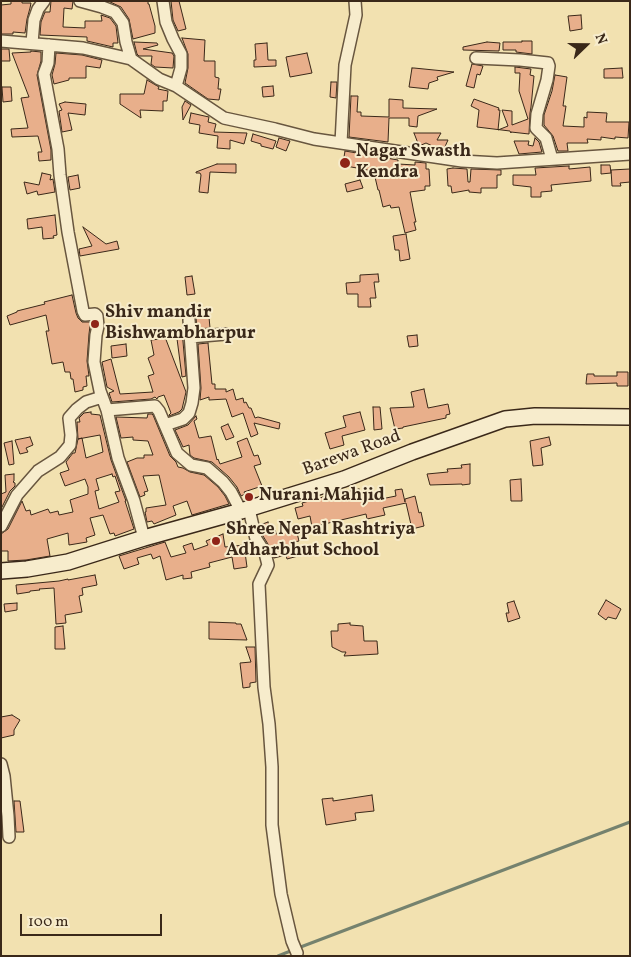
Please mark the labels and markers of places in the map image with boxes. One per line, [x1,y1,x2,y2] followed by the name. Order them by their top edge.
[356,142,471,184] place label: Nagar Swasth Kendra
[338,156,352,170] marker: Nagar Swasth Kendra
[105,303,256,346] place label: Shiv mandir Bishwambharpur
[89,318,101,330] marker: Shiv mandir Bishwambharpur
[259,486,385,508] place label: Nurani Mahjid
[243,491,255,503] marker: Nurani Mahjid
[226,520,415,562] place label: Shree Nepal Rashtriya Adharbhut School
[210,535,222,547] marker: Shree Nepal Rashtriya Adharbhut School

